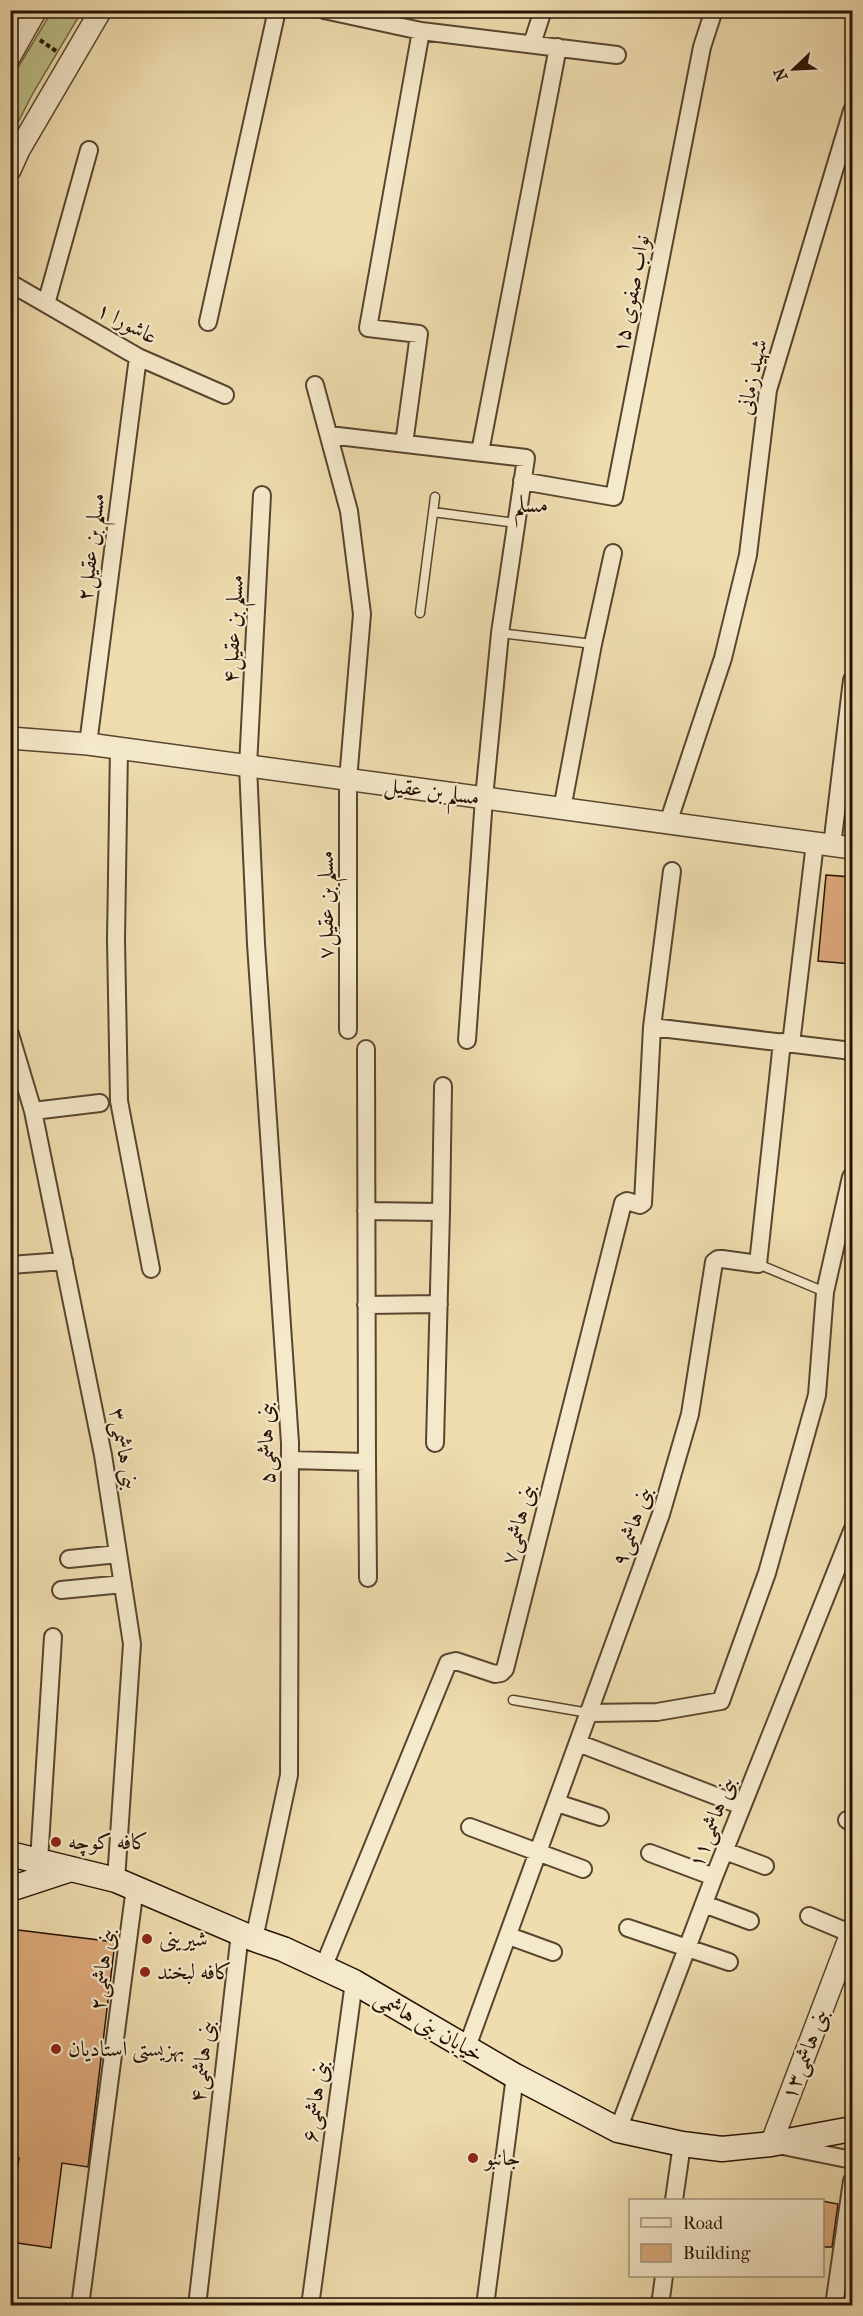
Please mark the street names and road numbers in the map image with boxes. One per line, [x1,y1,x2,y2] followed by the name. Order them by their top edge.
[607,233,655,355] street label: نواب صفوی ۱۵
[92,296,162,350] street label: عاشورا ۱
[731,337,774,417] street label: شهید زمانی
[71,491,119,604] street label: مسلم بن عقیل۲
[217,574,258,684] street label: مسلم بن عقیل۴
[381,771,481,819] street label: مسلم بن عقیل
[313,851,348,959] street label: مسلم بن عقیل۷
[252,1401,282,1485] street label: بنی هاشمی۵
[102,1406,144,1493] street label: بنی هاشمی۳
[495,1480,543,1568] street label: بنی هاشمی۷
[606,1482,660,1570] street label: بنی هاشمی۹
[683,1773,743,1872] street label: بنی هاشمی۱۱
[84,1926,122,2012] street label: ۲بنی هاشمی
[369,1984,488,2069] street label: خیابان بنی هاشمی
[776,2005,836,2104] street label: بنی هاشمی۱۳
[184,2018,222,2104] street label: ۴بنی هاشمی
[296,2058,336,2144] street label: ۶بنی هاشمی

